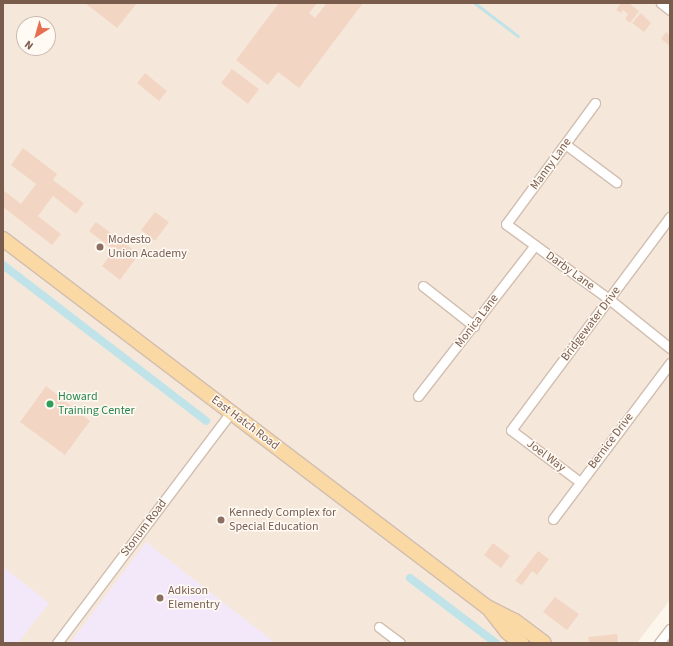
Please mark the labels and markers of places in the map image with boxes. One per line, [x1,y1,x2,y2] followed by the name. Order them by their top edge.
[108,233,187,261] place label: Modesto Union Academy
[95,242,105,252] marker: Modesto Union Academy
[58,390,135,418] place label: Howard Training Center
[45,399,55,409] marker: Howard Training Center
[229,506,336,534] place label: Kennedy Complex for Special Education
[216,515,226,525] marker: Kennedy Complex for Special Education
[168,584,220,612] place label: Adkison Elementry
[155,593,165,603] marker: Adkison Elementry

